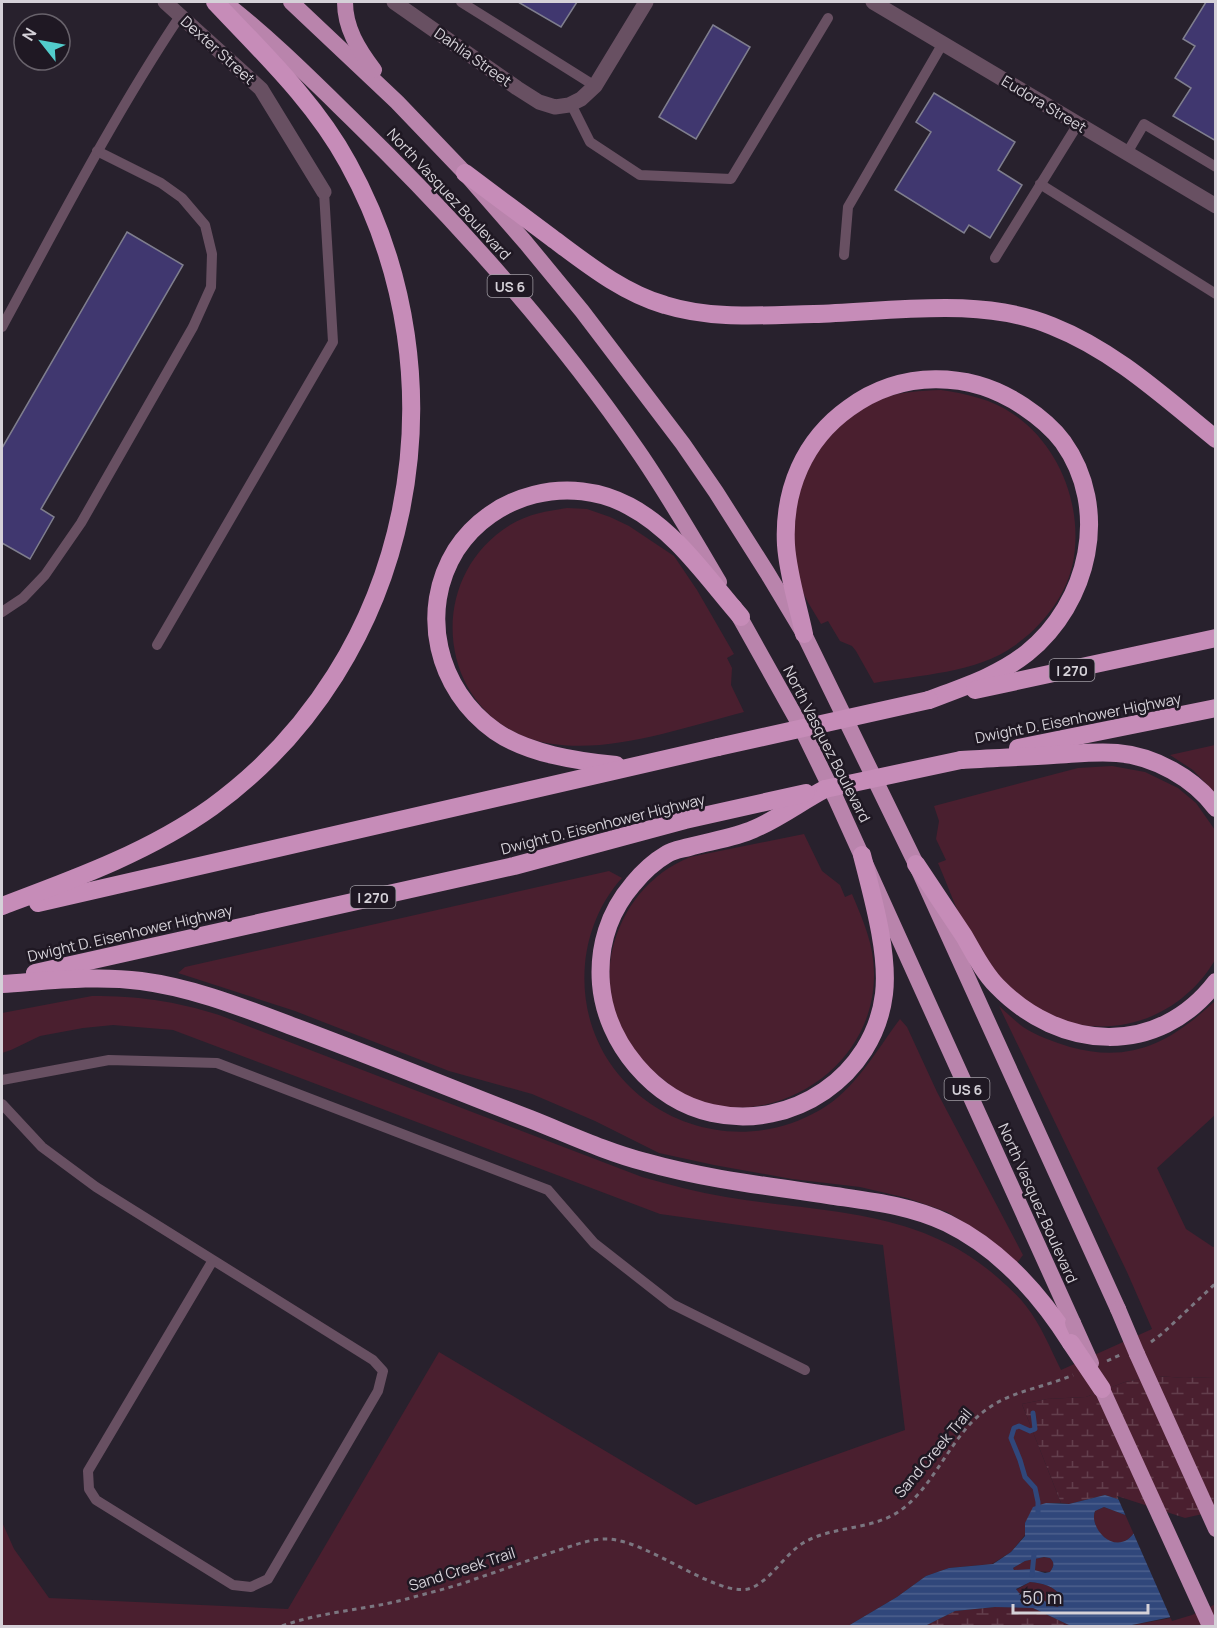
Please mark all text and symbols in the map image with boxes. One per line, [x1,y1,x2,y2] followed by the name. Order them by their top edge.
[176,11,260,89] street label: Dexter Street
[12,12,72,72] north arrow
[430,23,516,91] street label: Dahlia Street
[17,24,42,45] text: N
[998,70,1090,138] street label: Eudora Street
[382,124,516,264] street label: North Vasquez Boulevard
[488,275,532,297] road number: US 6
[1050,659,1094,681] road number: I 270
[778,662,876,826] street label: North Vasquez Boulevard
[973,688,1183,748] street label: Dwight D. Eisenhower Highway
[499,788,707,860] street label: Dwight D. Eisenhower Highway
[350,886,395,908] road number: I 270
[25,899,235,967] street label: Dwight D. Eisenhower Highway
[944,1078,990,1100] road number: US 6
[993,1120,1083,1286] street label: North Vasquez Boulevard
[889,1404,977,1502] street label: Sand Creek Trail
[406,1542,518,1596] street label: Sand Creek Trail
[1013,1577,1148,1615] scale bar
[1022,1585,1062,1609] text: 50 m

